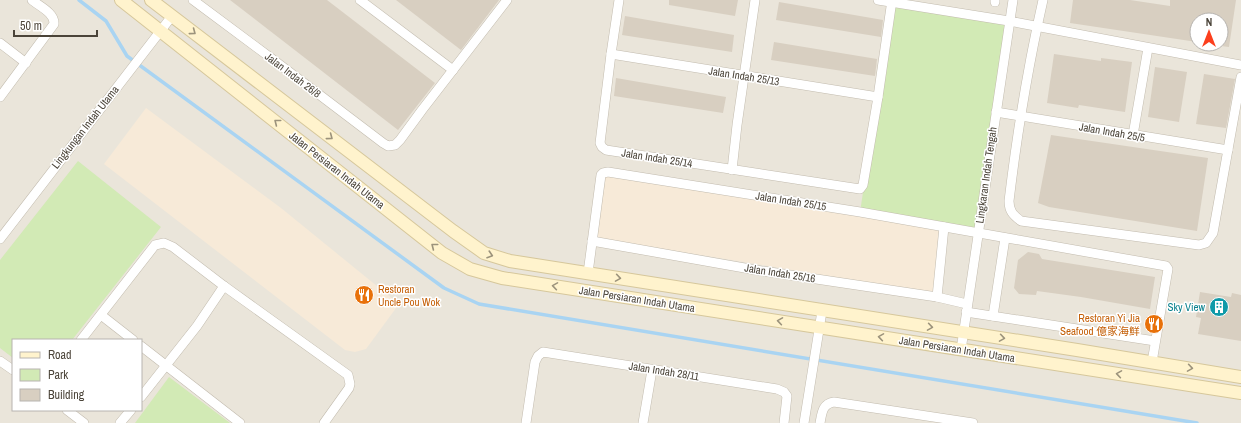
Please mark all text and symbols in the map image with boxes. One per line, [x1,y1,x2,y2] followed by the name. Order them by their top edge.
[14,12,97,38] scale bar
[1189,12,1229,52] north arrow
[1206,15,1212,29] text: N
[20,18,42,34] text: 50 m
[188,27,195,34] one-way arrow
[262,49,324,101] street label: Jalan Indah 26/8
[707,63,781,89] street label: Jalan Indah 25/13
[48,83,122,171] street label: Lingkungan Indah Utama
[1078,119,1146,145] street label: Jalan Indah 25/5
[274,120,281,127] one-way arrow
[972,126,1000,224] street label: Lingkaran Indah Tengah
[286,128,388,212] street label: Jalan Persiaran Indah Utama
[325,132,332,139] one-way arrow
[620,145,694,171] street label: Jalan Indah 25/14
[754,188,828,214] street label: Jalan Indah 25/15
[431,244,438,251] one-way arrow
[487,250,494,259] one-way arrow
[743,260,817,286] street label: Jalan Indah 25/16
[615,273,621,281] one-way arrow
[378,282,440,309] place label: Restoran Uncle Pou Wok
[552,282,558,291] one-way arrow
[578,283,696,315] street label: Jalan Persiaran Indah Utama
[353,284,375,306] restaurant icon: Restoran Uncle Pou Wok
[1208,296,1230,318] building icon: Sky View
[1168,300,1205,314] place label: Sky View
[1060,311,1140,338] place label: Restoran Yi Jia Seafood 億家海鲜
[1143,313,1165,335] restaurant icon: Restoran Yi Jia Seafood 億家海鲜
[777,318,784,326] one-way arrow
[926,322,933,331] one-way arrow
[878,333,884,342] one-way arrow
[898,333,1016,365] street label: Jalan Persiaran Indah Utama
[999,333,1005,342] one-way arrow
[12,339,142,411] legend
[48,347,72,363] text: Road
[628,359,700,383] street label: Jalan Indah 28/11
[1187,364,1193,372] one-way arrow
[48,367,68,383] text: Park
[1116,370,1122,379] one-way arrow
[48,387,85,403] text: Building

